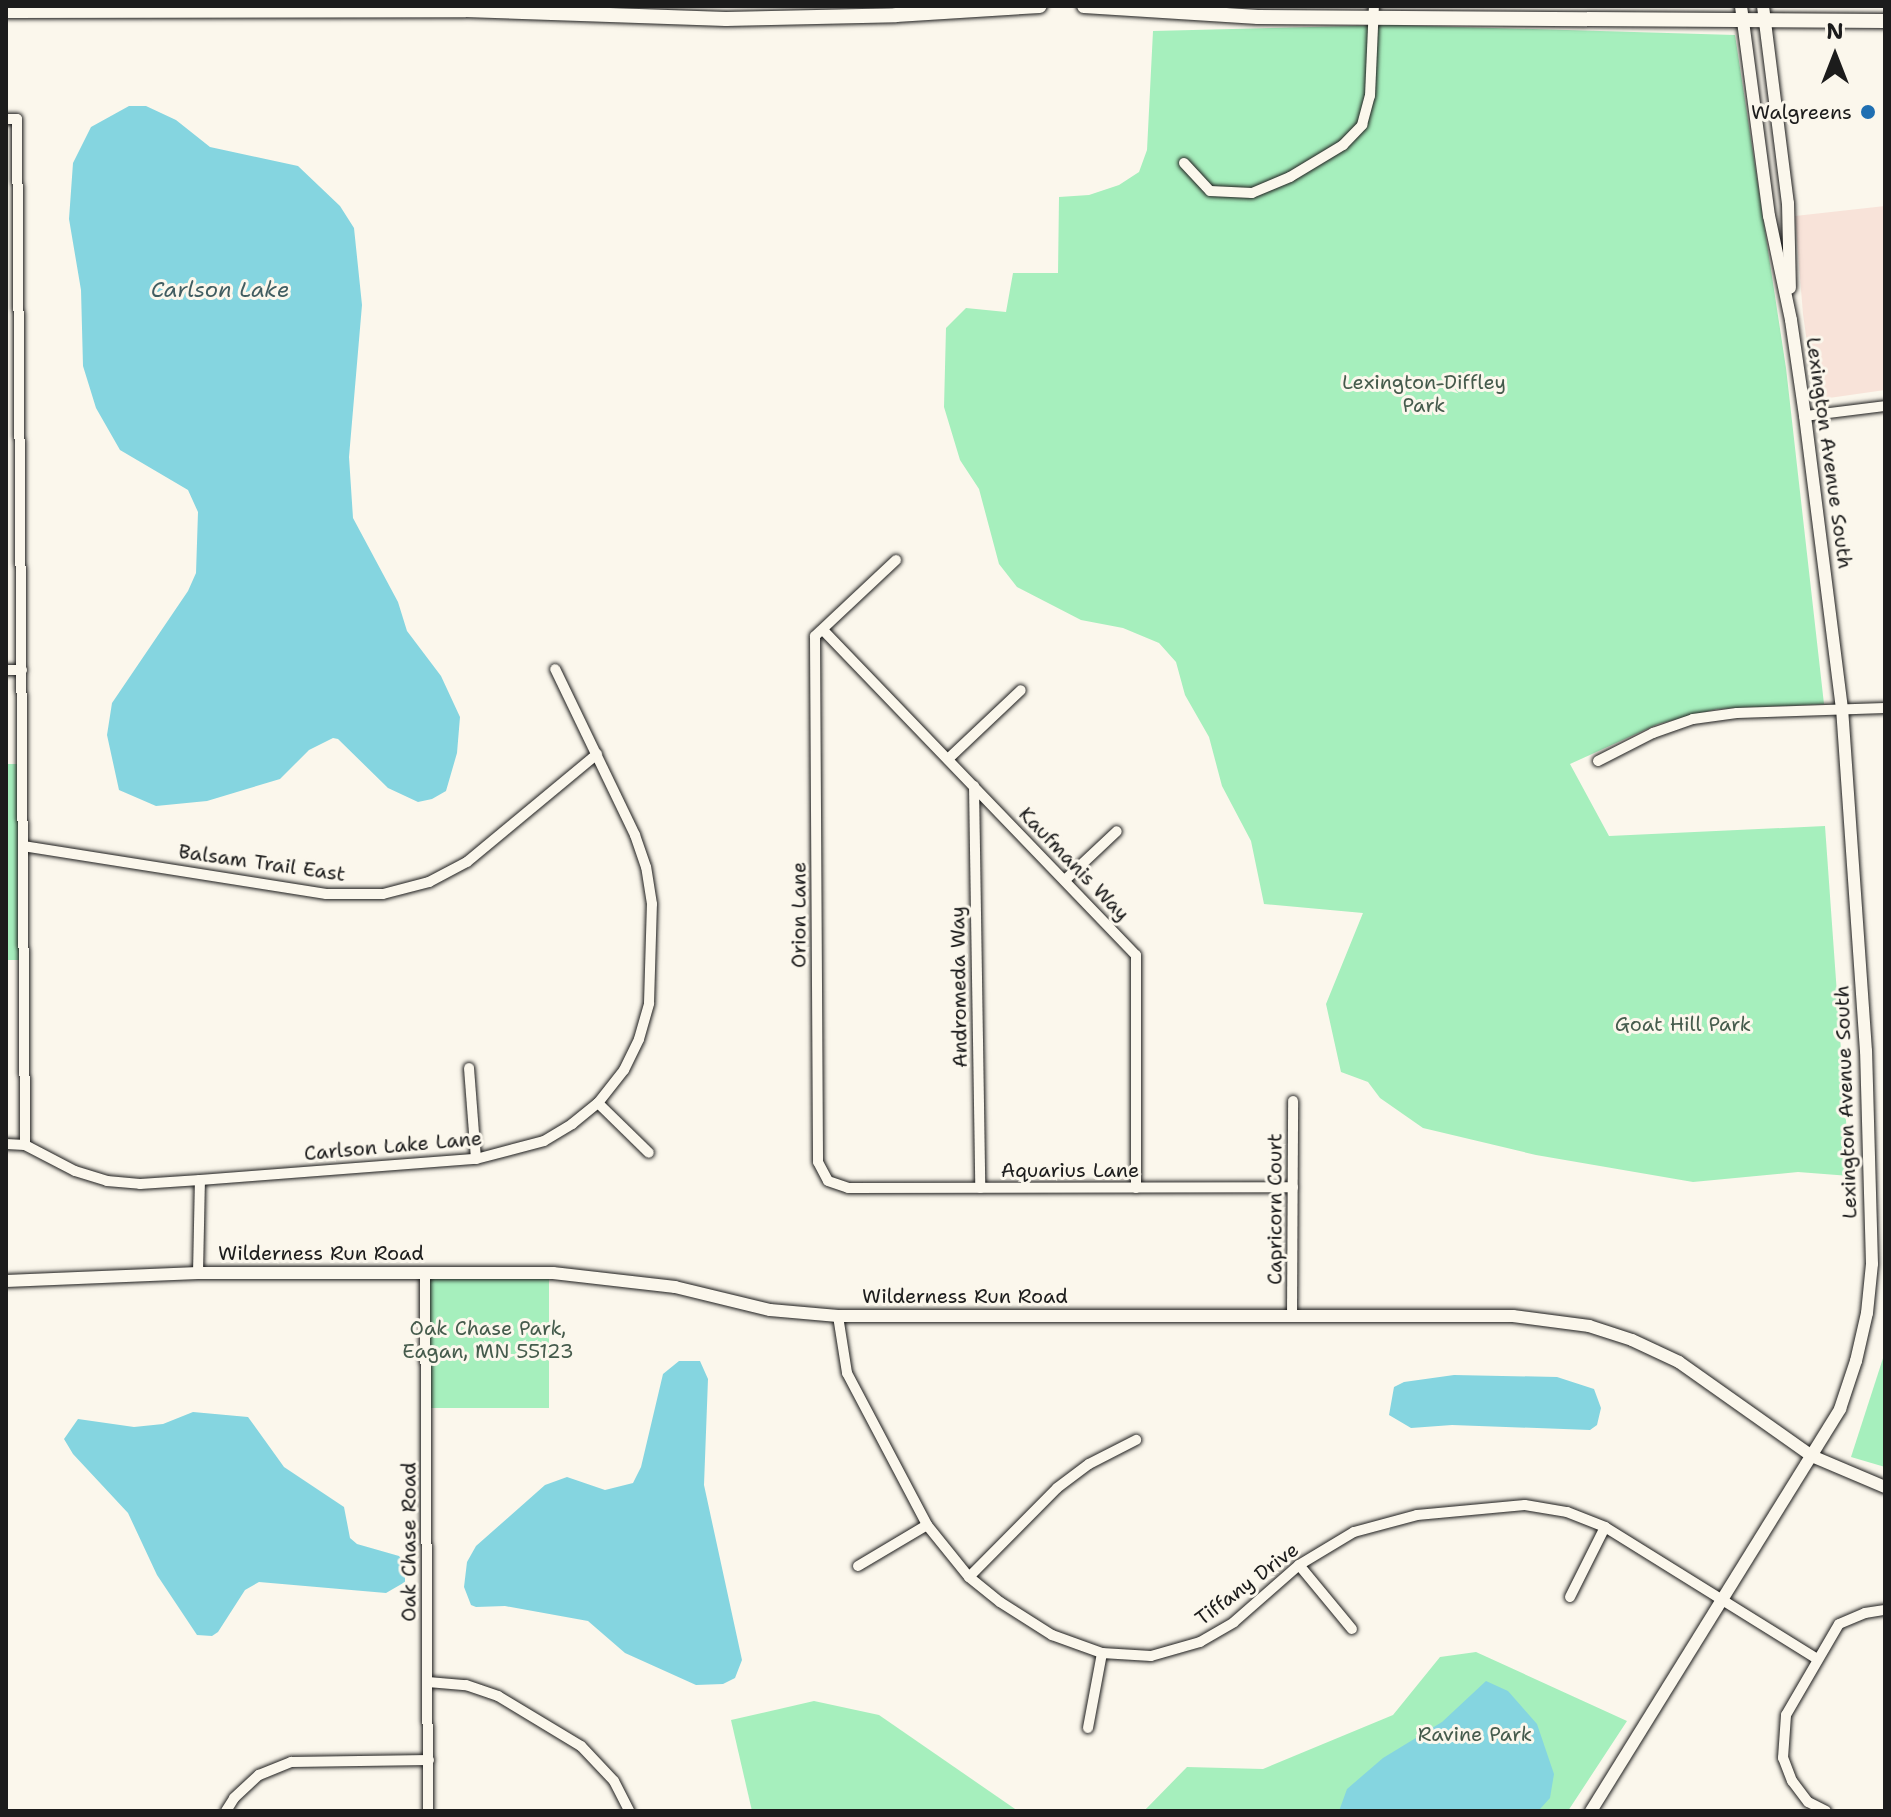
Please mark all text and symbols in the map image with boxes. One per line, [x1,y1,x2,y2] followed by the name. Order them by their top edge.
[1795,16,1875,96] north arrow
[1826,17,1844,46] text: N
[1751,100,1852,124] place label: Walgreens
[1859,103,1877,121] marker: Walgreens
[151,277,289,303] water label: Carlson Lake
[1801,336,1857,570] street label: Lexington Avenue South
[1342,371,1506,418] park label: Lexington-Diffley Park
[1014,802,1134,926] street label: Kaufmanis Way
[177,839,347,887] street label: Balsam Trail East
[787,862,811,968] street label: Orion Lane
[946,906,972,1068] street label: Andromeda Way
[1830,985,1862,1219] street label: Lexington Avenue South
[1615,1012,1751,1036] park label: Goat Hill Park
[303,1126,483,1166] street label: Carlson Lake Lane
[1263,1133,1287,1285] street label: Capricorn Court
[1001,1158,1139,1182] street label: Aquarius Lane
[218,1241,424,1265] street label: Wilderness Run Road
[862,1284,1068,1308] street label: Wilderness Run Road
[402,1317,574,1364] park label: Oak Chase Park, Eagan, MN 55123
[397,1462,421,1622] street label: Oak Chase Road
[1191,1537,1303,1631] street label: Tiffany Drive
[1418,1722,1532,1746] park label: Ravine Park

